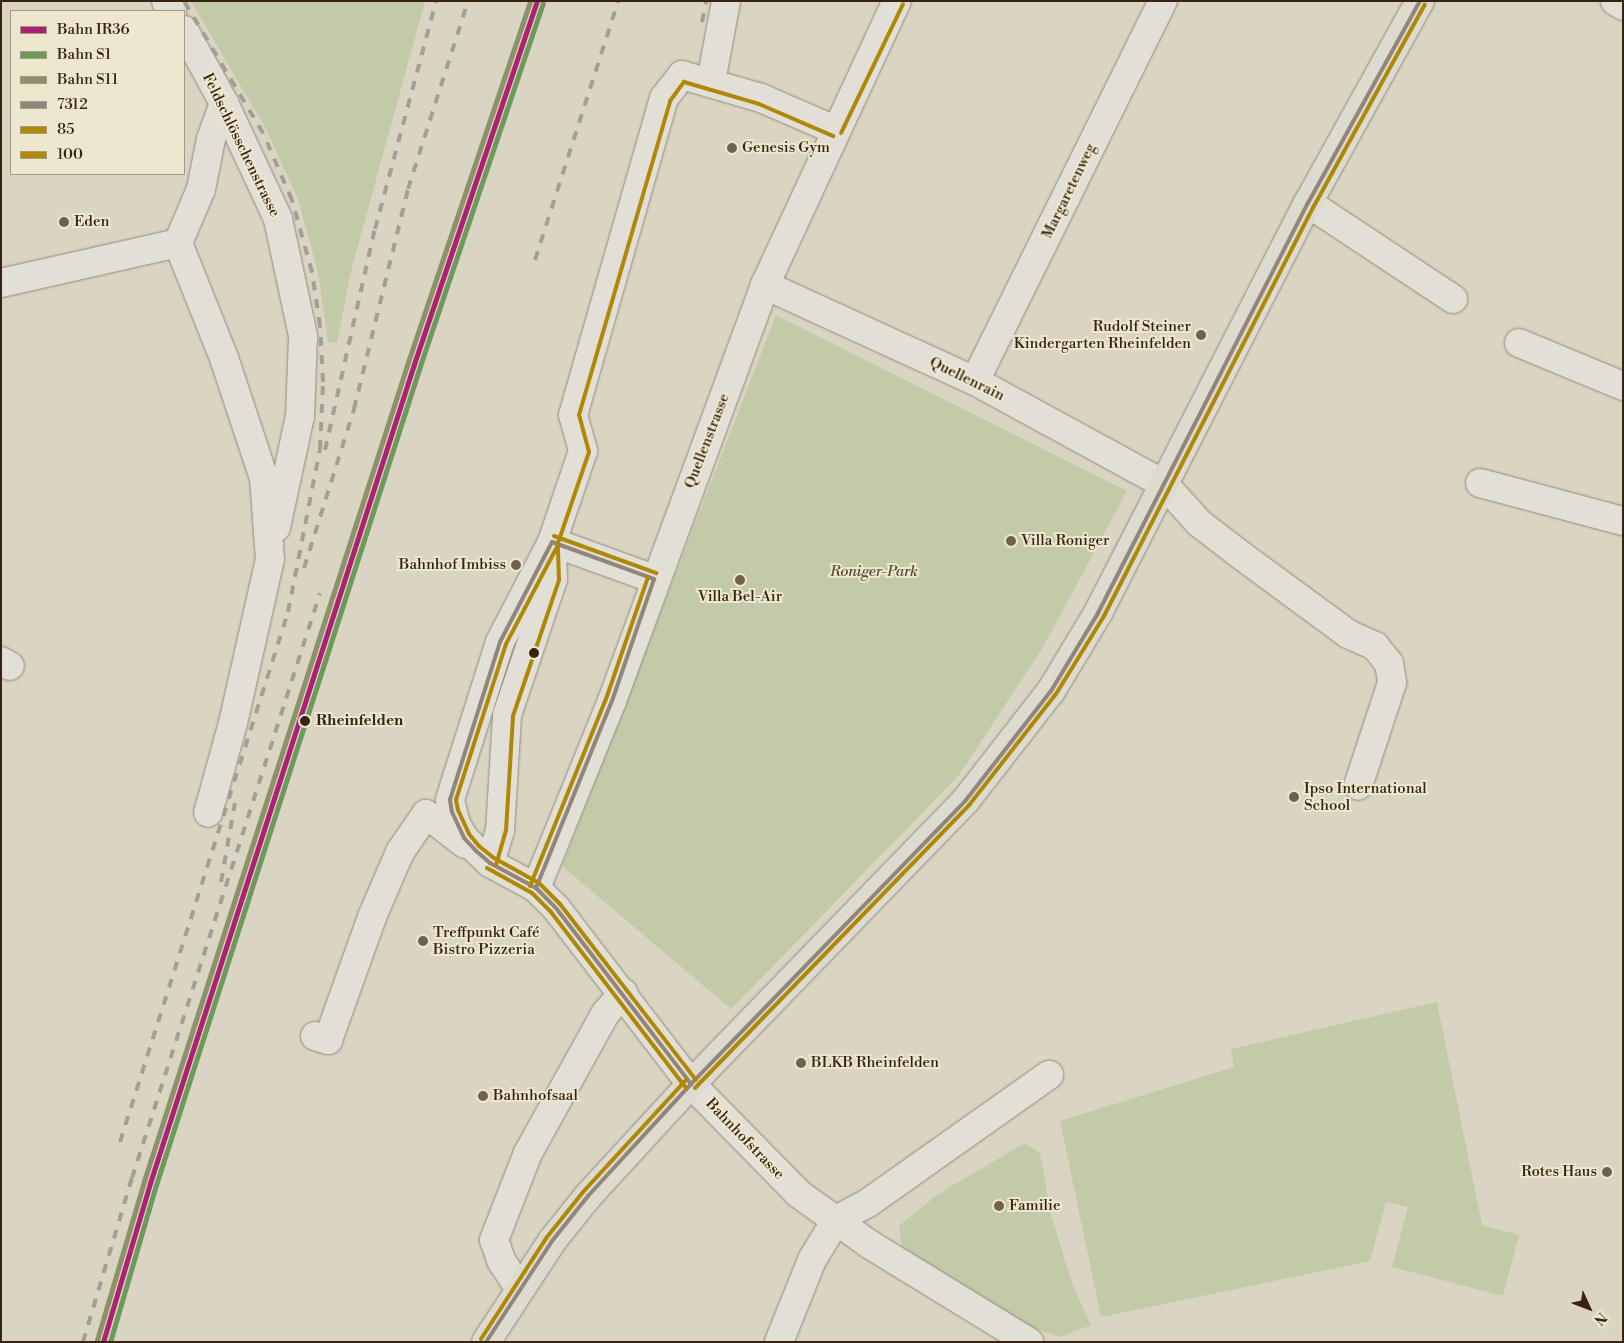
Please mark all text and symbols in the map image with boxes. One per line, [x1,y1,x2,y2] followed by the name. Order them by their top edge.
[10,10,185,175] legend
[57,20,130,39] text: Bahn IR36
[57,45,111,64] text: Bahn S1
[57,70,118,89] text: Bahn S11
[198,70,284,220] street label: Feldschlösschenstrasse
[57,95,88,114] text: 7312
[57,120,74,139] text: 85
[742,139,830,157] place label: Genesis Gym
[1038,140,1100,242] street label: Margaretenweg
[726,142,738,154] marker: Genesis Gym
[57,145,83,164] text: 100
[74,213,109,231] place label: Eden
[58,216,70,228] marker: Eden
[1014,317,1191,352] place label: Rudolf Steiner Kindergarten Rheinfelden
[1195,329,1207,341] marker: Rudolf Steiner Kindergarten Rheinfelden
[927,353,1007,405] street label: Quellenrain
[681,391,733,491] street label: Quellenstrasse
[1021,532,1110,550] place label: Villa Roniger
[1005,535,1017,547] marker: Villa Roniger
[399,556,506,574] place label: Bahnhof Imbiss
[510,559,522,571] marker: Bahnhof Imbiss
[830,563,918,581] park label: Roniger-Park
[734,574,746,586] marker: Villa Bel-Air
[698,588,782,606] place label: Villa Bel-Air
[529,648,539,658] unlabelled marker
[316,712,403,730] place label: Rheinfelden
[298,714,312,728] marker: Rheinfelden
[1304,779,1427,814] place label: Ipso International School
[1288,791,1300,803] marker: Ipso International School
[433,923,540,958] place label: Treffpunkt Café Bistro Pizzeria
[417,935,429,947] marker: Treffpunkt Café Bistro Pizzeria
[811,1054,939,1072] place label: BLKB Rheinfelden
[795,1057,807,1069] marker: BLKB Rheinfelden
[493,1087,578,1105] place label: Bahnhofsaal
[477,1090,489,1102] marker: Bahnhofsaal
[702,1095,788,1183] street label: Bahnhofstrasse
[1521,1163,1597,1181] place label: Rotes Haus
[1601,1166,1613,1178] marker: Rotes Haus
[1009,1197,1061,1215] place label: Familie
[993,1200,1005,1212] marker: Familie
[1564,1283,1614,1333] north arrow
[1590,1308,1610,1328] text: N

